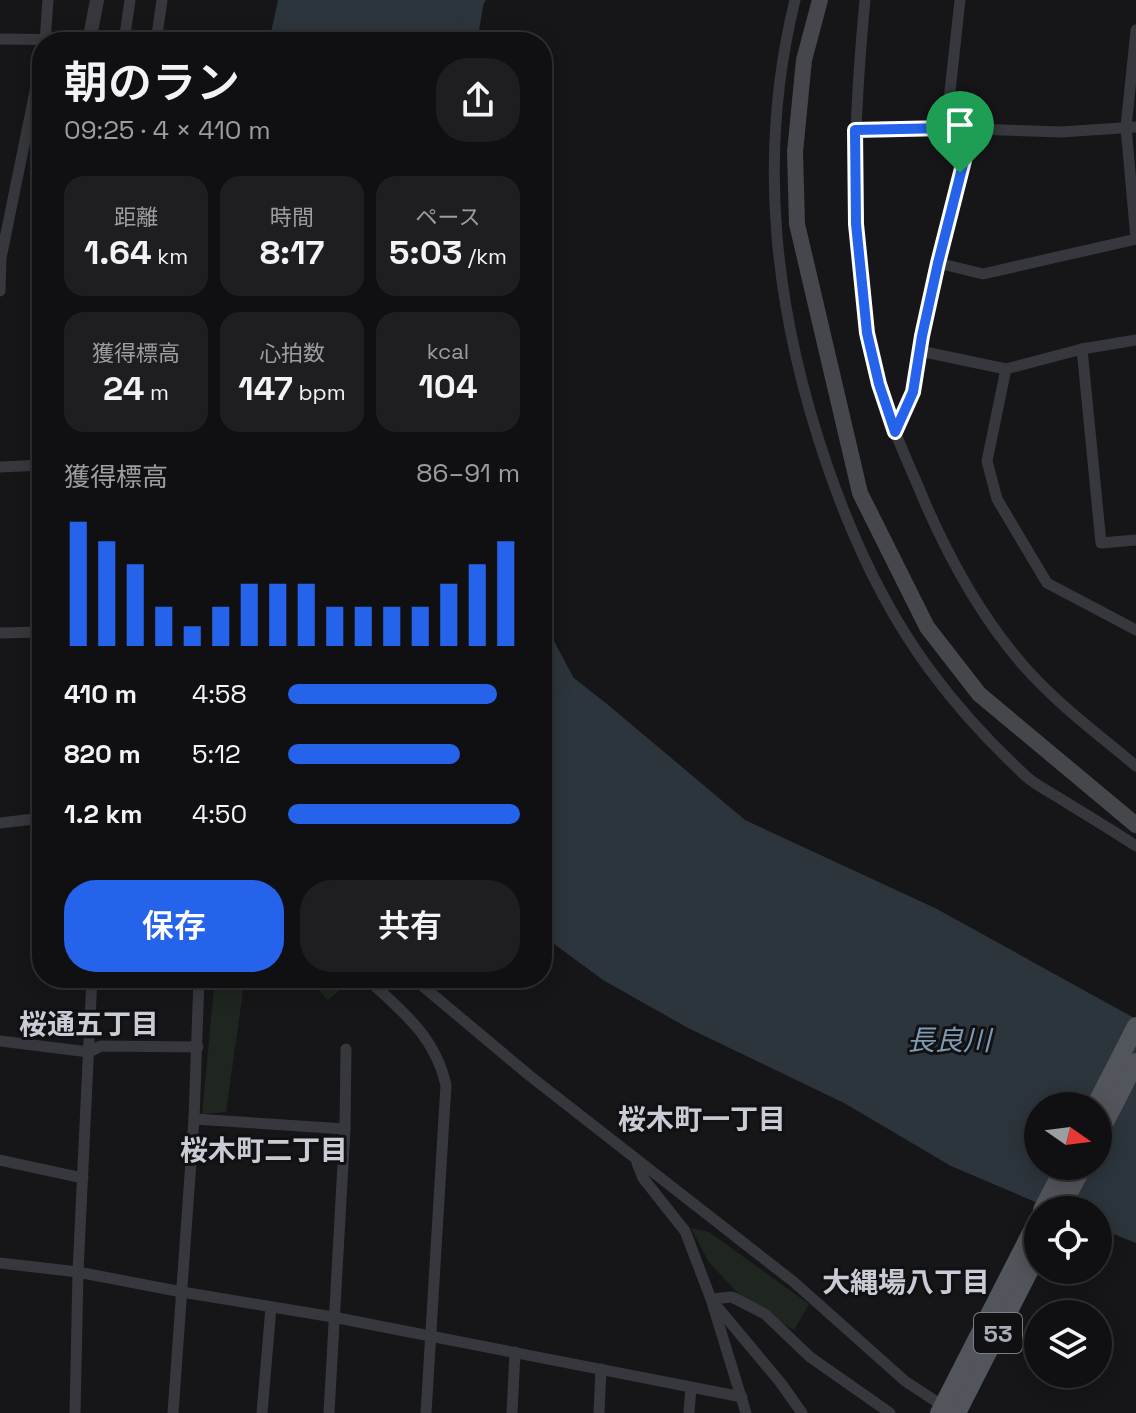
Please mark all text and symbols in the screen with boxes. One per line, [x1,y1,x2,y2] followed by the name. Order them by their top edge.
[64,55,240,111] text: 朝のラン
[436,58,520,142] button: share
[926,91,994,173] pin
[938,103,982,147] icon: arrive
[64,113,271,147] text: 09:25 · 4 × 410 m
[114,203,158,231] text: 距離
[270,203,314,231] text: 時間
[416,203,480,231] text: ペース
[84,231,152,274] text: 1.64
[260,231,324,274] text: 8:17
[389,231,462,274] text: 5:03
[152,242,188,270] text: km
[462,242,507,270] text: /km
[427,337,469,365] text: kcal
[92,339,180,367] text: 獲得標高
[259,339,325,367] text: 心拍数
[418,365,478,408] text: 104
[103,367,144,410] text: 24
[238,367,293,410] text: 147
[144,378,169,406] text: m
[293,378,346,406] text: bpm
[416,456,520,490] text: 86–91 m
[64,460,168,494] text: 獲得標高
[64,677,137,711] text: 410 m
[192,677,247,711] text: 4:58
[64,737,141,771] text: 820 m
[192,737,241,771] text: 5:12
[64,797,142,831] text: 1.2 km
[192,797,247,831] text: 4:50
[64,880,284,972] button: 保存
[300,880,520,972] button: 共有
[19,1006,159,1042] district label: 桜通五丁目
[907,1022,994,1058] water label: 長良川
[1024,1092,1112,1180] north arrow
[1024,1092,1112,1388] map controls
[618,1101,786,1137] district label: 桜木町一丁目
[180,1132,348,1168] district label: 桜木町二丁目
[1024,1196,1112,1284] button: locate
[822,1264,990,1300] district label: 大縄場八丁目
[1024,1300,1112,1388] button: layers
[974,1313,1022,1353] road number: 53

